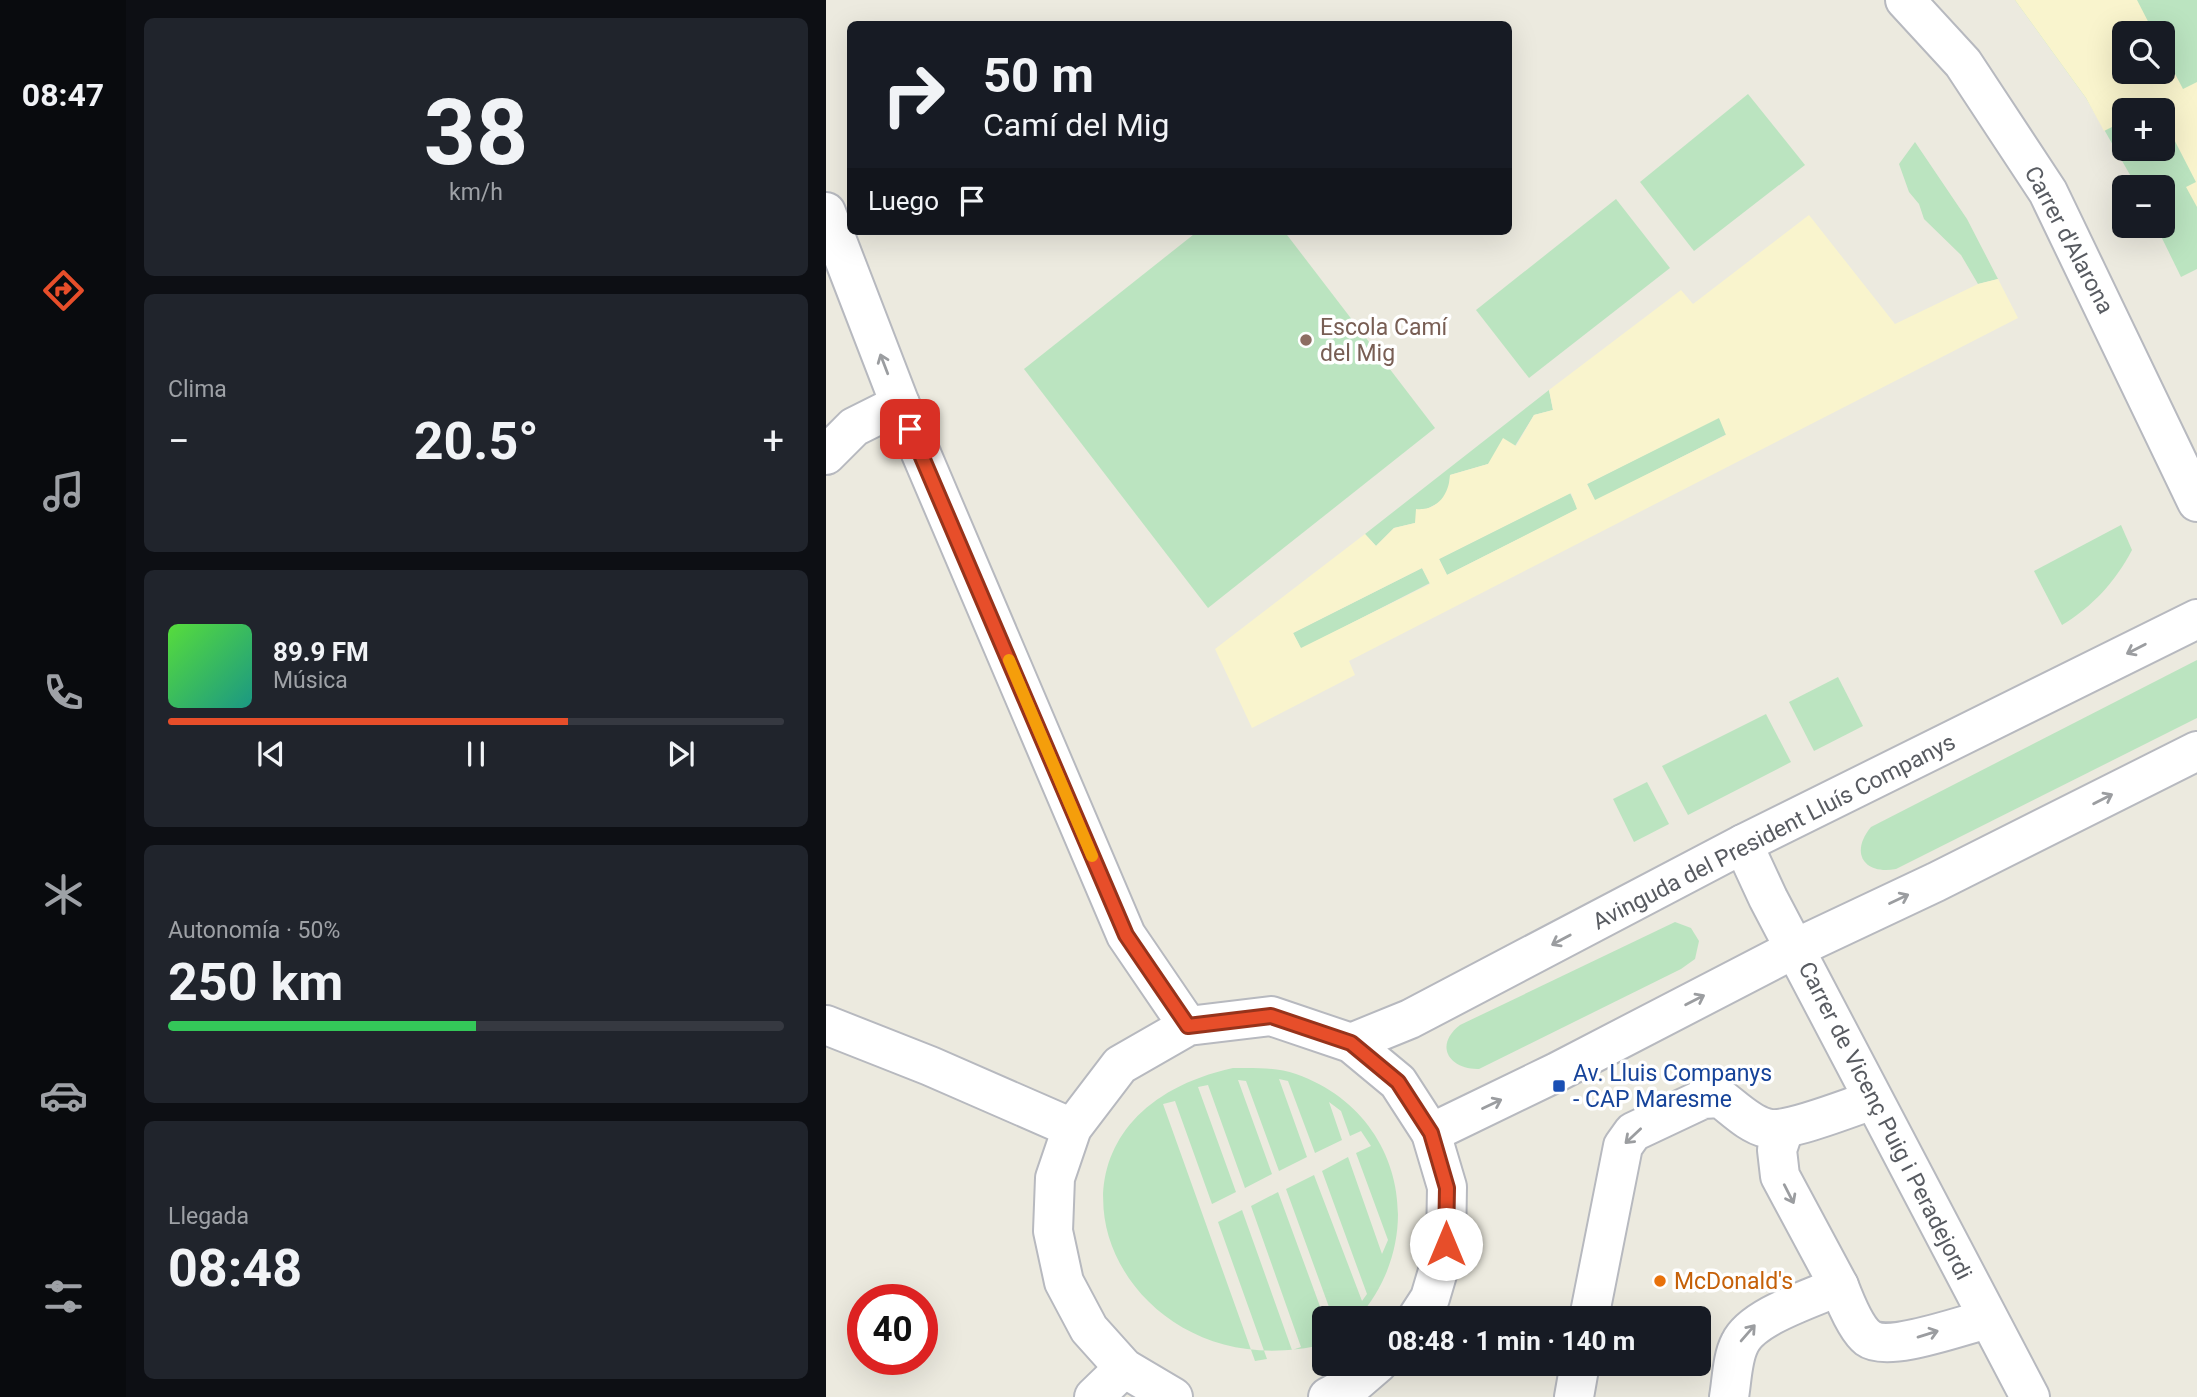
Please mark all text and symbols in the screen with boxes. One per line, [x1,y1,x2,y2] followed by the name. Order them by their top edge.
[2112,21,2175,238] map controls
[2112,21,2175,84] button: search
[983,47,1094,104] text: 50 m
[868,49,959,140] icon: right
[22,76,104,114] text: 08:47
[424,80,528,186] text: 38
[2112,98,2175,161] button: +
[983,106,1170,144] text: Camí del Mig
[2019,162,2119,318] street label: Carrer d'Alarona
[2112,175,2175,238] button: −
[449,179,503,206] text: km/h
[953,182,991,220] icon: arrive
[868,186,939,216] text: Luego
[39,266,88,315] icon: directions
[1320,314,1449,367] place label: Escola Camí del Mig
[1298,332,1314,348] marker: Escola Camí del Mig
[877,353,890,375] one-way arrow
[168,376,227,403] text: Clima
[880,399,940,459] pin
[891,410,929,448] icon: arrive
[414,411,539,472] text: 20.5°
[168,419,190,463] text: −
[762,419,784,463] text: +
[39,467,88,516] icon: music
[273,637,369,667] text: 89.9 FM
[2126,643,2147,657] one-way arrow
[273,667,348,694] text: Música
[39,668,88,717] icon: phone
[1588,728,1960,936] street label: Avinguda del President Lluís Companys
[252,735,290,773] icon: previous
[457,735,495,773] icon: pause
[662,735,700,773] icon: next
[2092,791,2113,805] one-way arrow
[39,870,88,919] icon: climate
[1888,892,1909,906] one-way arrow
[168,917,340,944] text: Autonomía · 50%
[1551,933,1572,947] one-way arrow
[168,952,343,1013] text: 250 km
[1793,957,1977,1285] street label: Carrer de Vicenç Puig i Peradejordi
[1684,993,1705,1006] one-way arrow
[1573,1060,1772,1113] place label: Av. Lluis Companys - CAP Maresme
[39,1071,88,1120] icon: car
[1551,1078,1567,1094] marker: Av. Lluis Companys - CAP Maresme
[1481,1096,1502,1110] one-way arrow
[1625,1127,1643,1144] one-way arrow
[1782,1183,1796,1203] one-way arrow
[168,1203,249,1230] text: Llegada
[1409,1207,1483,1281] position arrow
[168,1238,302,1299] text: 08:48
[1674,1268,1793,1295] place label: McDonald's
[39,1272,88,1321] icon: filters
[1652,1273,1668,1289] marker: McDonald's
[847,1284,938,1375] speed limit sign: 40
[1740,1324,1756,1342] one-way arrow
[1388,1326,1635,1356] text: 08:48 · 1 min · 140 m
[1917,1327,1939,1340] one-way arrow

